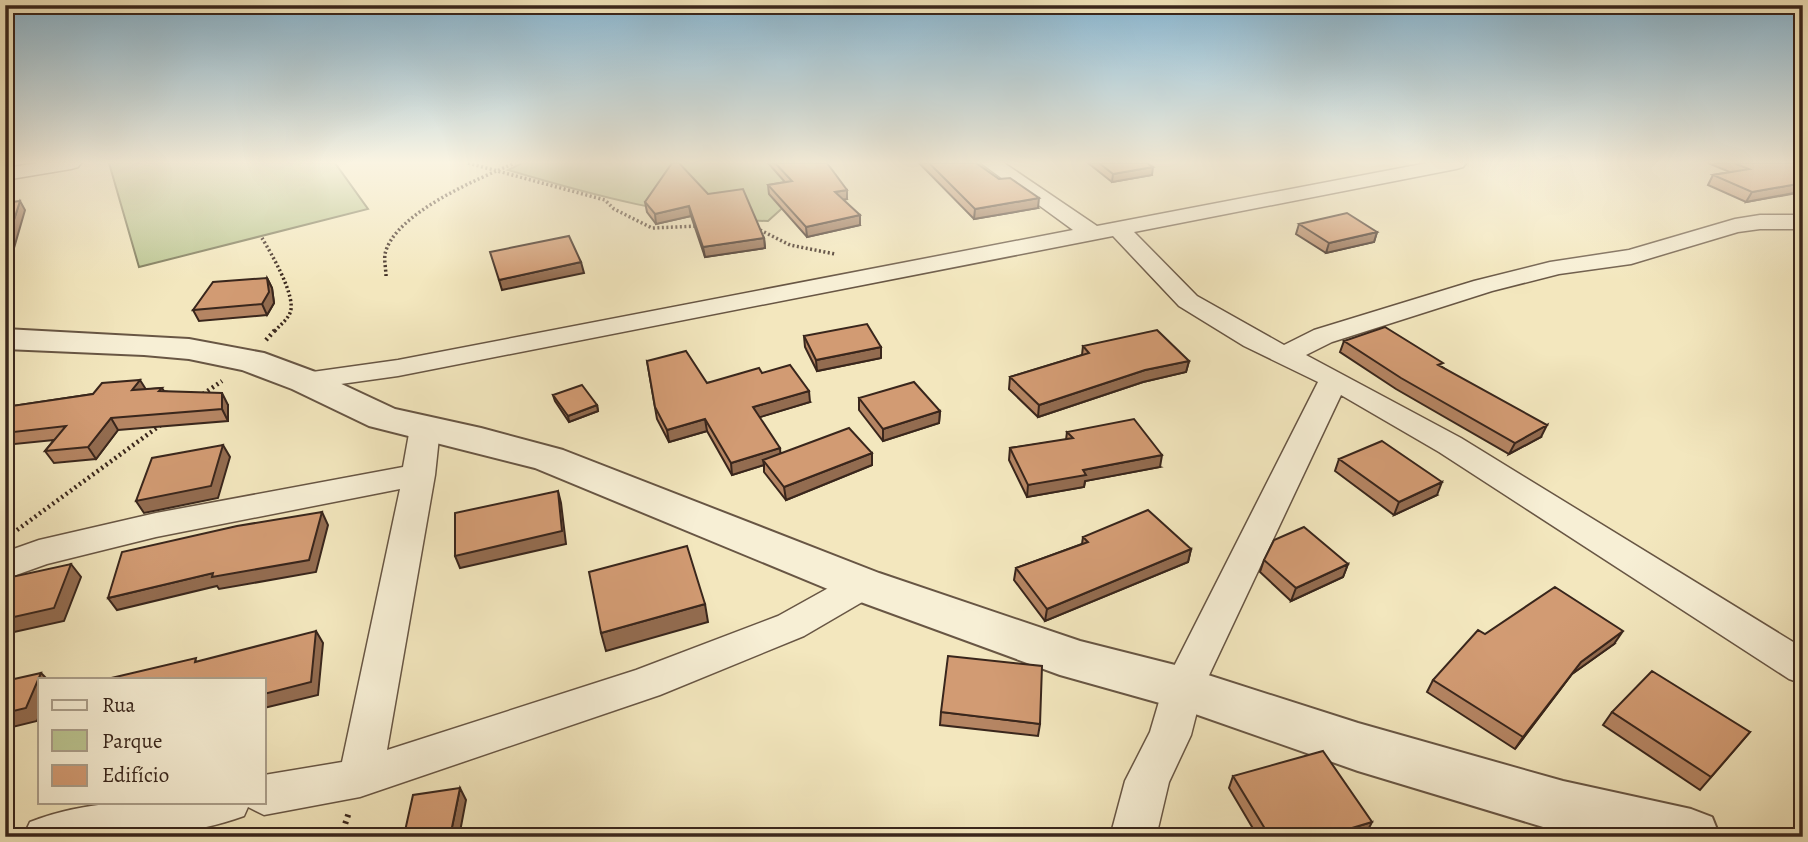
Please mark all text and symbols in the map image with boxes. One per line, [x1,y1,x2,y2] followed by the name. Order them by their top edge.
[38,678,266,804] legend
[102,691,136,719] text: Rua
[102,727,162,755] text: Parque
[102,761,169,789] text: Edifício

